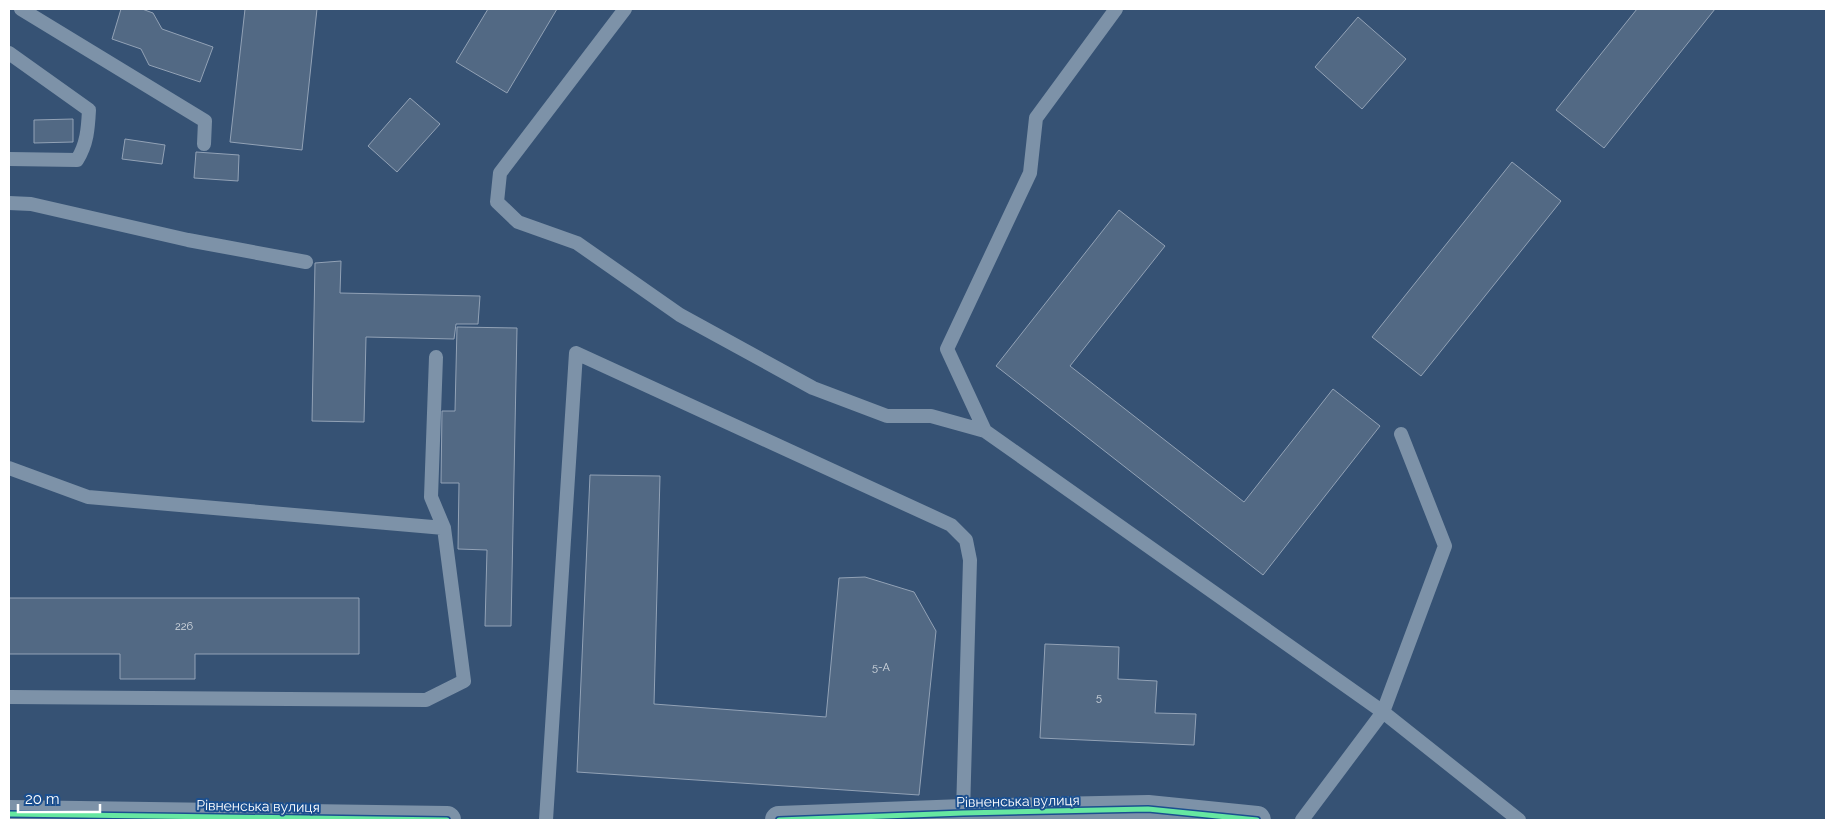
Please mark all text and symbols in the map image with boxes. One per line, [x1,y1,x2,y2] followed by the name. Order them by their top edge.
[175,620,193,633] house number: 226
[872,661,891,674] house number: 5-A
[1096,691,1102,704] house number: 5
[18,782,100,814] scale bar
[25,790,60,808] text: 20 m
[956,792,1080,810] street label: Рівненська вулиця
[196,797,320,815] street label: Рівненська вулиця

